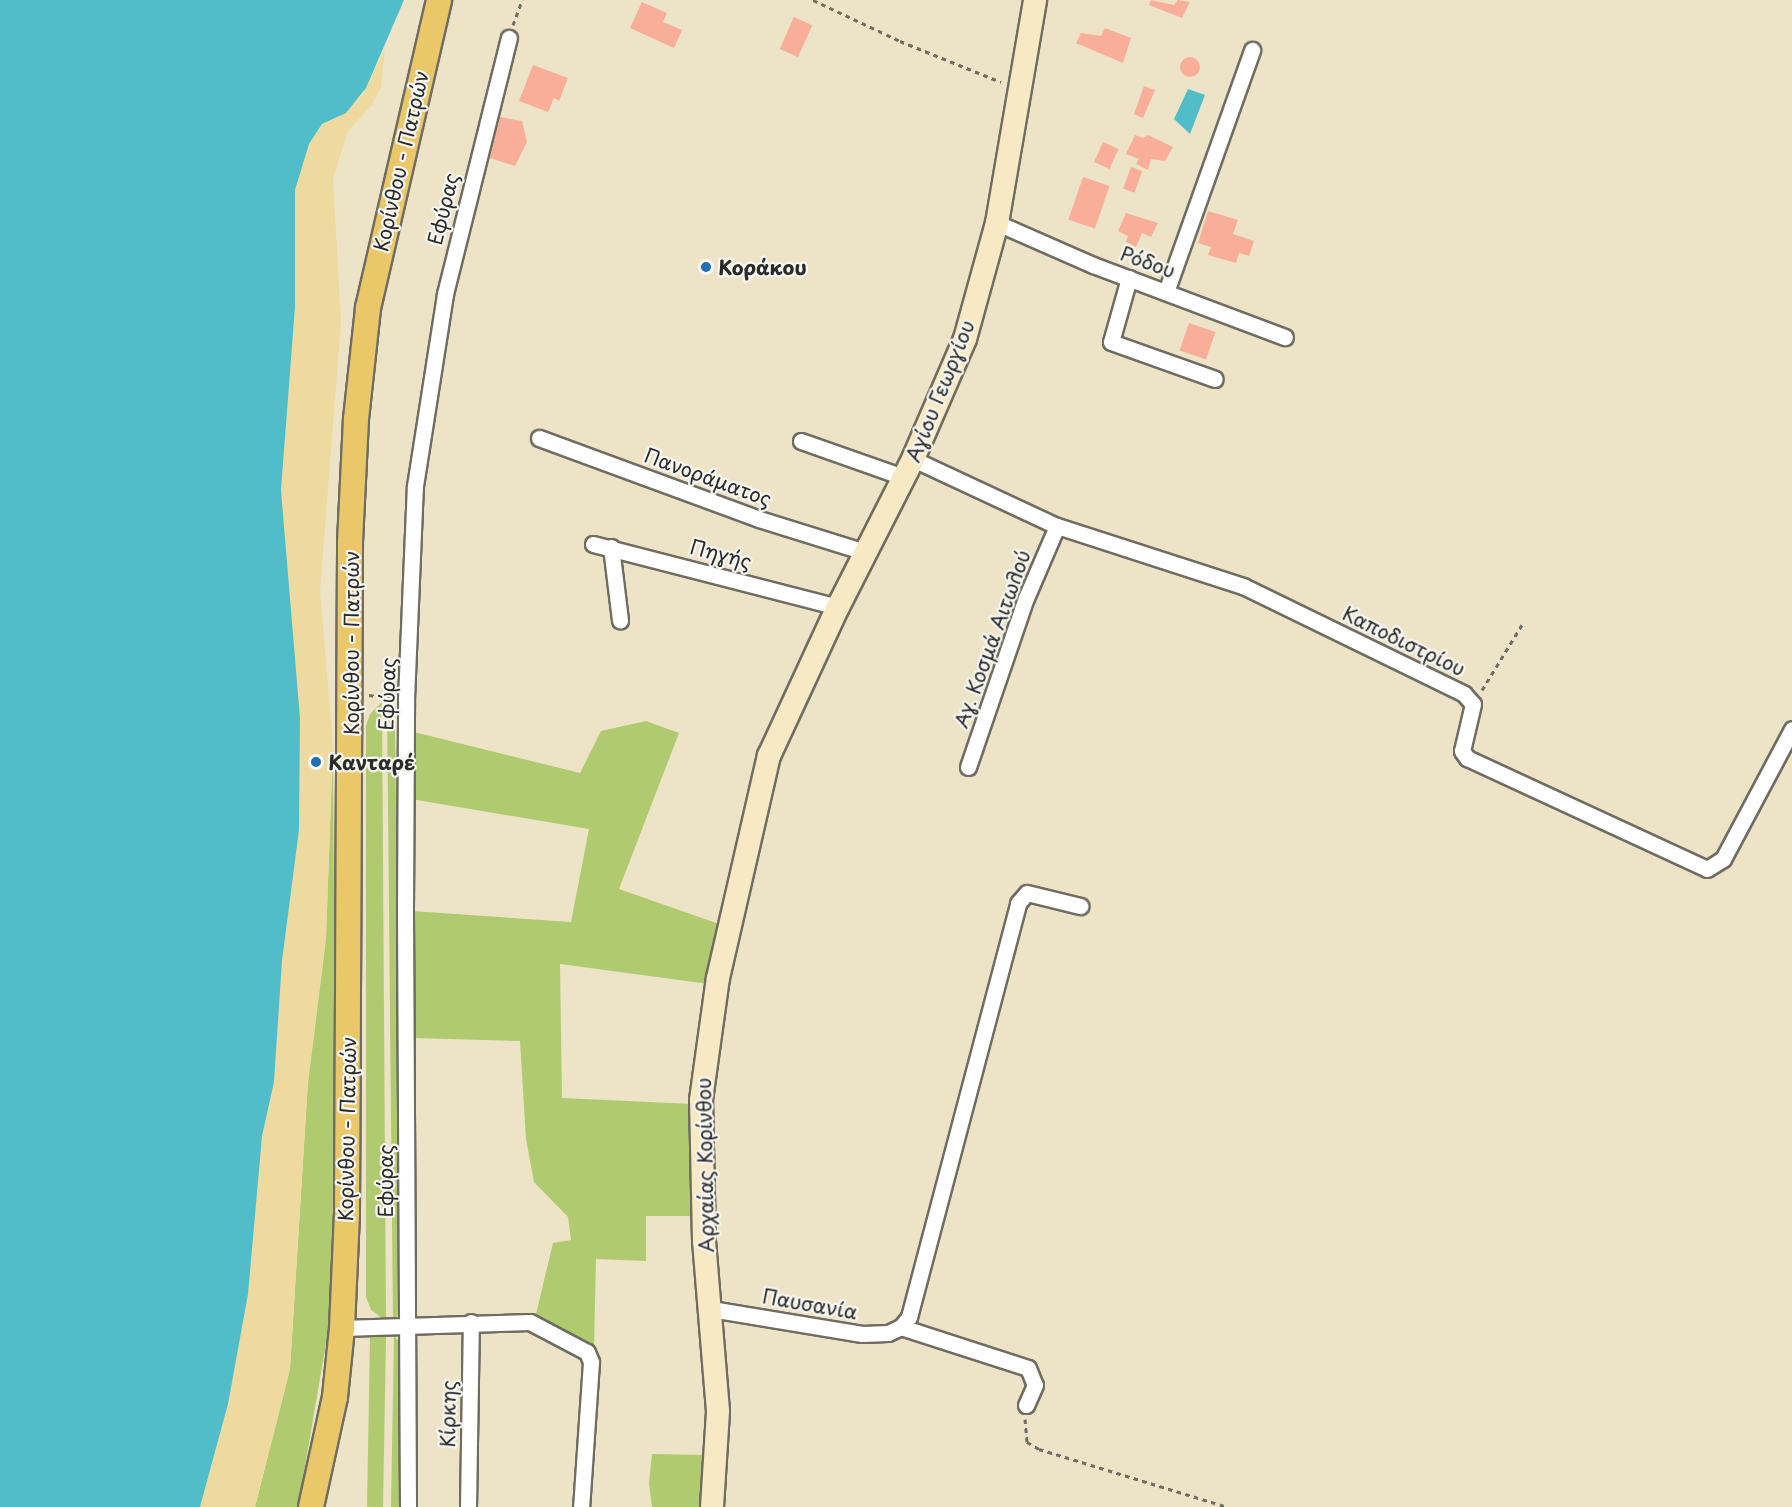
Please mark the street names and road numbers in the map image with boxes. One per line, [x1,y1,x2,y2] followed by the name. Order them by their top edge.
[368,68,434,254] street label: Κορίνθου - Πατρών
[423,171,463,247] street label: Εφύρας
[1117,241,1179,283] street label: Ρόδου
[901,316,979,466] street label: Αγίου Γεωργίου
[641,443,775,511] street label: Πανοράματος
[688,534,754,574] street label: Πηγής
[949,547,1035,731] street label: Αγ. Κοσμά Αιτωλού
[339,550,363,736] street label: Κορίνθου - Πατρών
[1339,601,1469,681] street label: Καποδιστρίου
[374,657,400,731] street label: Εφύρας
[333,1036,361,1222] street label: Κορίνθου - Πατρών
[691,1077,719,1253] street label: Αρχαίας Κορίνθου
[373,1144,397,1218] street label: Εφύρας
[761,1284,859,1324] street label: Παυσανία
[435,1380,461,1448] street label: Κίρκης

